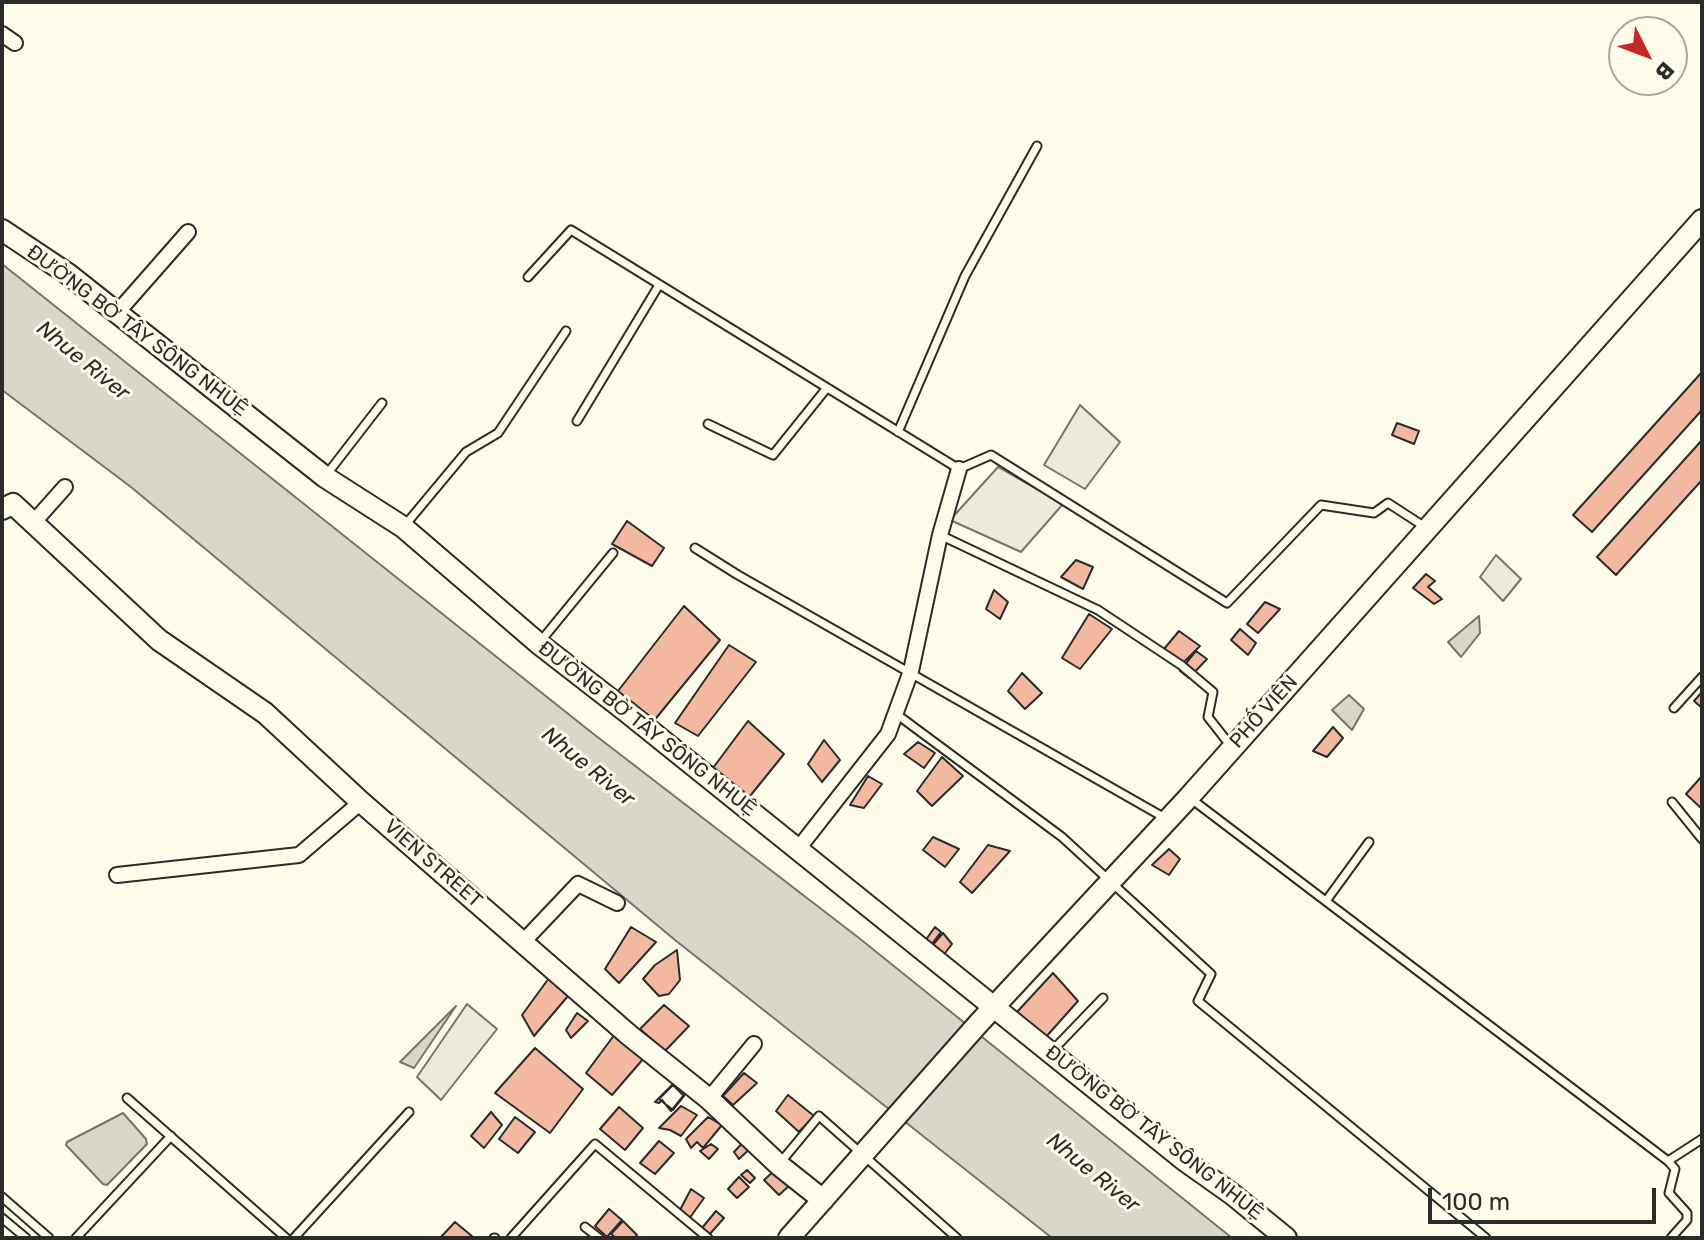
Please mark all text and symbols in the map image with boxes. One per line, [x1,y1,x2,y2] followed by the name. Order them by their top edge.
[1608,16,1688,96] north arrow
[1650,56,1680,86] text: B
[25,243,249,419] street label: ĐƯỜNG BỜ TÂY SÔNG NHUỆ
[31,316,135,406] water label: Nhue River
[537,639,757,819] street label: ĐƯỜNG BỜ TÂY SÔNG NHUỆ
[1225,670,1303,754] street label: PHỐ VIÊN
[536,722,640,812] water label: Nhue River
[379,815,487,913] street label: VIEN STREET
[1044,1043,1264,1223] street label: ĐƯỜNG BỜ TÂY SÔNG NHUỆ
[1041,1128,1145,1218] water label: Nhue River
[1432,1172,1660,1222] scale bar
[1442,1188,1510,1216] text: 100 m

